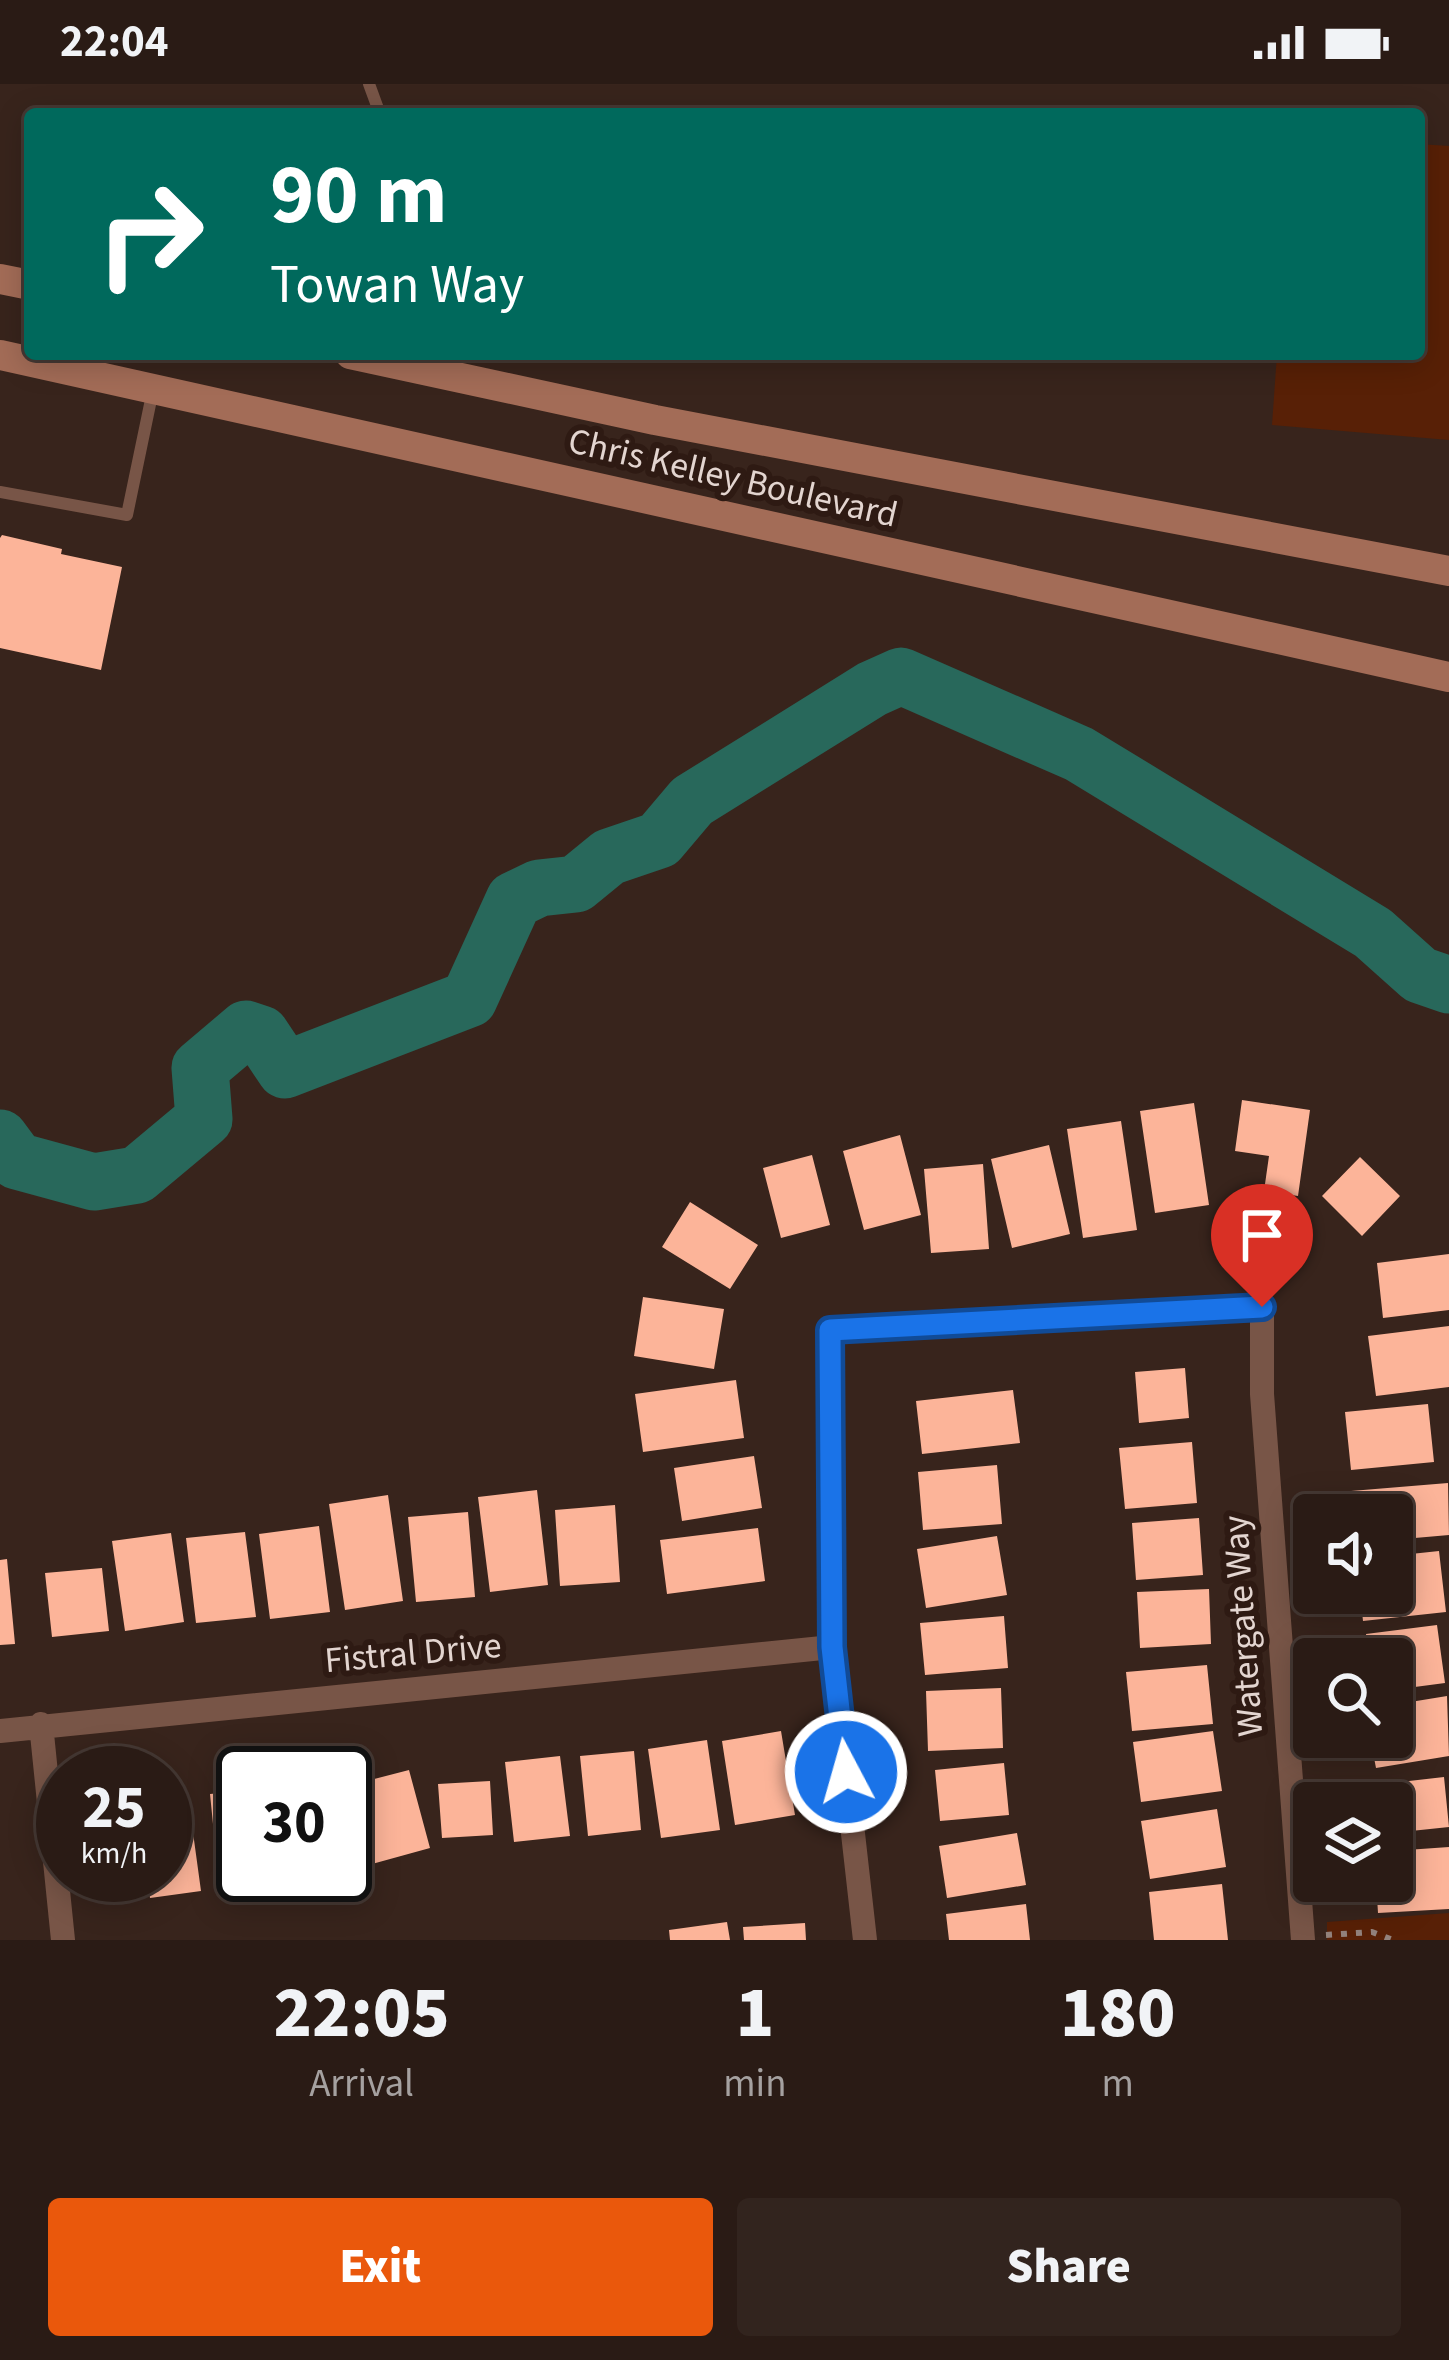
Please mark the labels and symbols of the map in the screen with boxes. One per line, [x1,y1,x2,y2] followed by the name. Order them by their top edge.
[563,415,903,541] street label: Chris Kelley Boulevard
[1211,1184,1313,1307] pin
[1210,1513,1276,1738] street label: Watergate Way
[322,1620,504,1686] street label: Fistral Drive
[783,1709,909,1835] position arrow
[216,1746,372,1902] speed limit sign: 30

